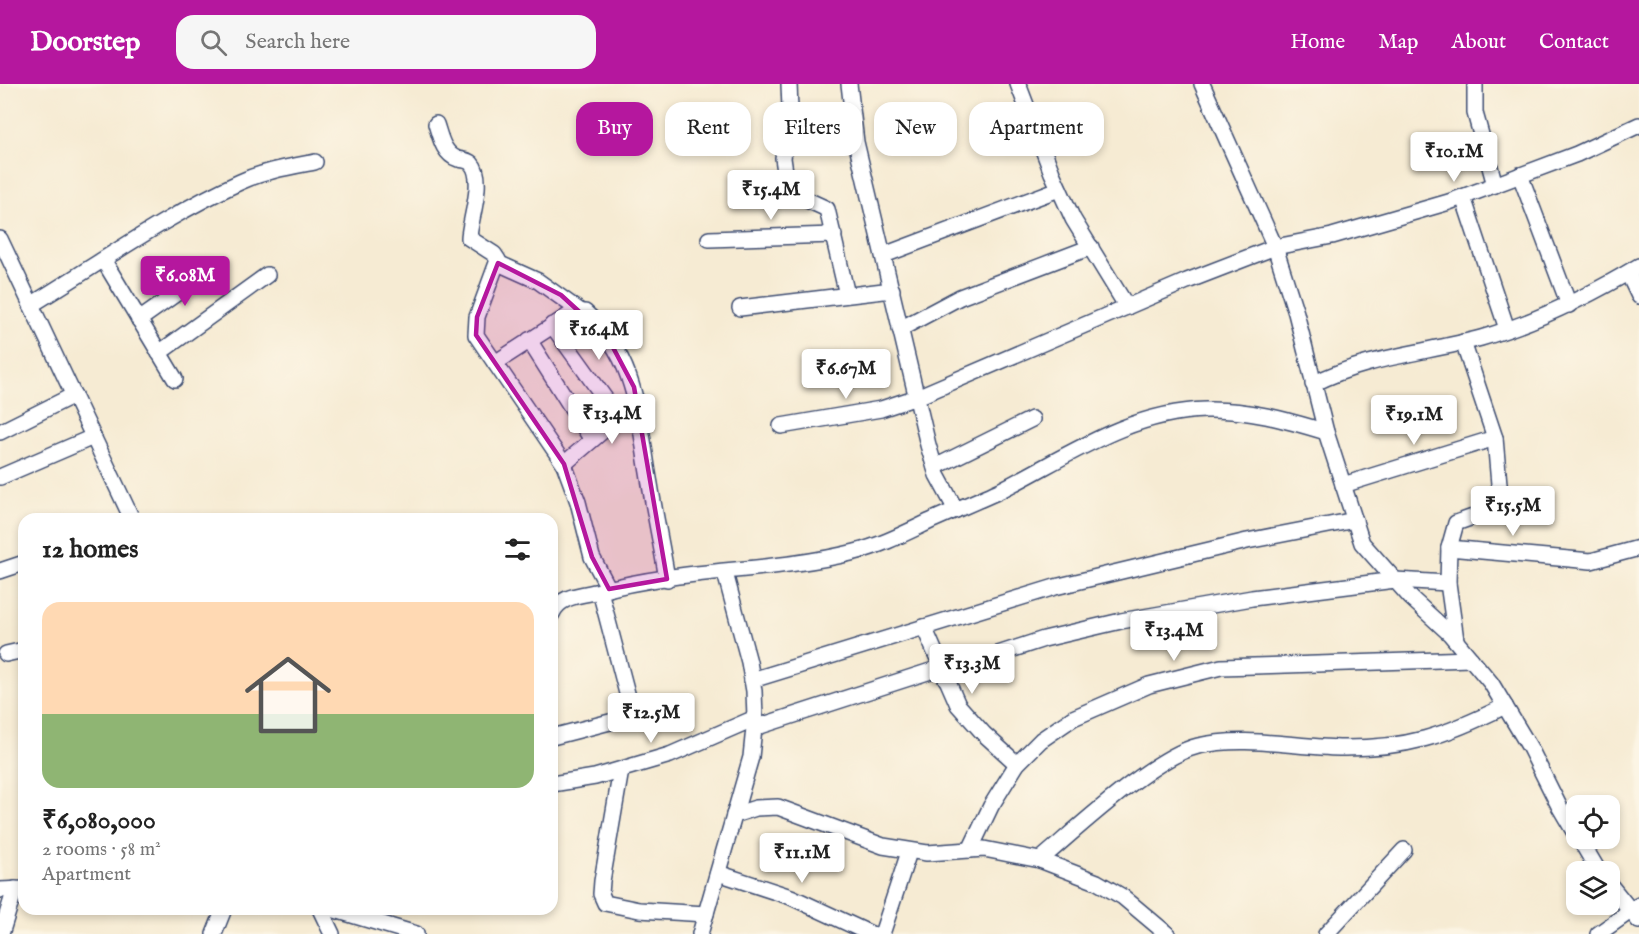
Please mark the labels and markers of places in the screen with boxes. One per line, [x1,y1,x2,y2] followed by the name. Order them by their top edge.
[1405,132,1503,183] pin: ₹10.1M
[722,170,820,221] pin: ₹15.4M
[136,256,234,307] pin: ₹6.08M
[550,310,648,361] pin: ₹16.4M
[797,349,895,400] pin: ₹6.67M
[563,394,661,445] pin: ₹13.4M
[1365,395,1463,446] pin: ₹19.1M
[1464,486,1562,537] pin: ₹15.5M
[1125,611,1223,662] pin: ₹13.4M
[923,644,1021,695] pin: ₹13.3M
[602,693,700,744] pin: ₹12.5M
[753,833,851,884] pin: ₹11.1M

